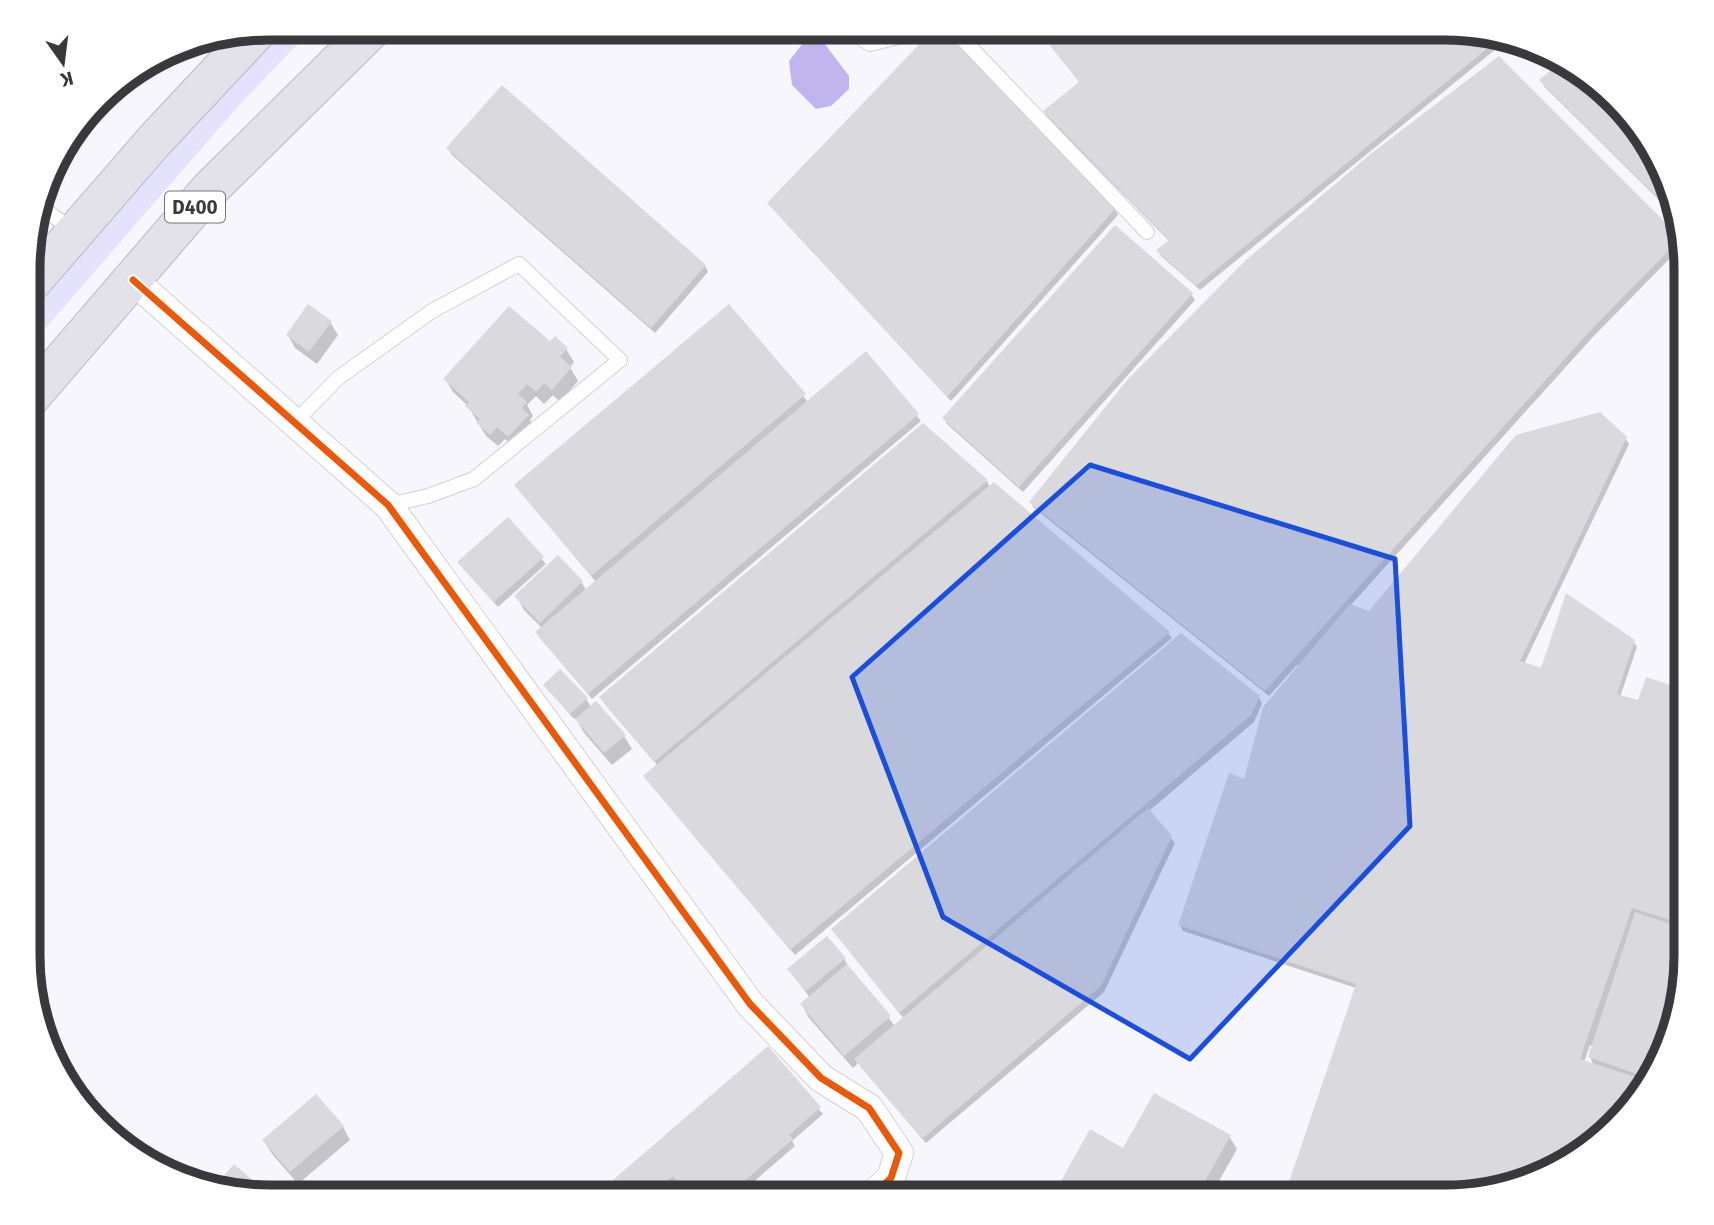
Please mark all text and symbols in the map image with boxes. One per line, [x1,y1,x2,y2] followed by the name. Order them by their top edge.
[28,28,98,98] north arrow
[57,66,76,92] text: K
[165,192,225,223] road number: D400

